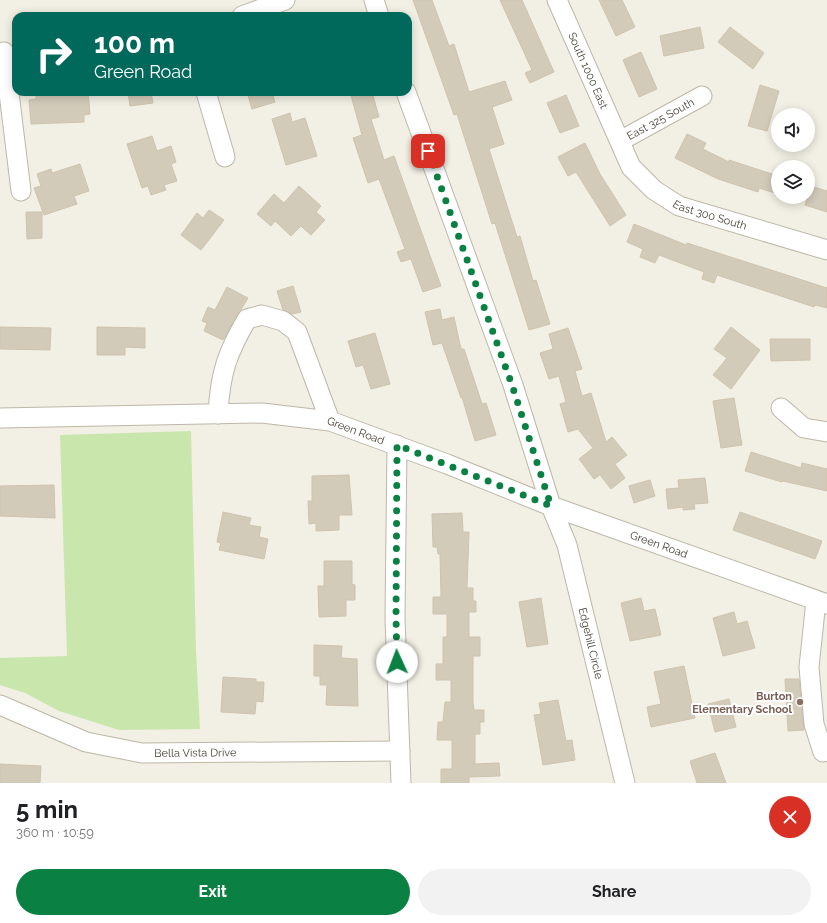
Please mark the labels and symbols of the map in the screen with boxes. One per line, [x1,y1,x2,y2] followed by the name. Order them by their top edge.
[566,30,611,111] street label: South 1000 East
[624,95,696,143] street label: East 325 South
[411,134,445,168] pin
[670,197,748,232] street label: East 300 South
[325,414,386,447] street label: Green Road
[629,528,690,561] street label: Green Road
[576,606,606,681] street label: Edgehill Circle
[376,641,418,683] position arrow
[692,690,793,716] place label: Burton Elementary School
[795,697,805,707] marker: Burton Elementary School
[154,746,237,759] street label: Bella Vista Drive

